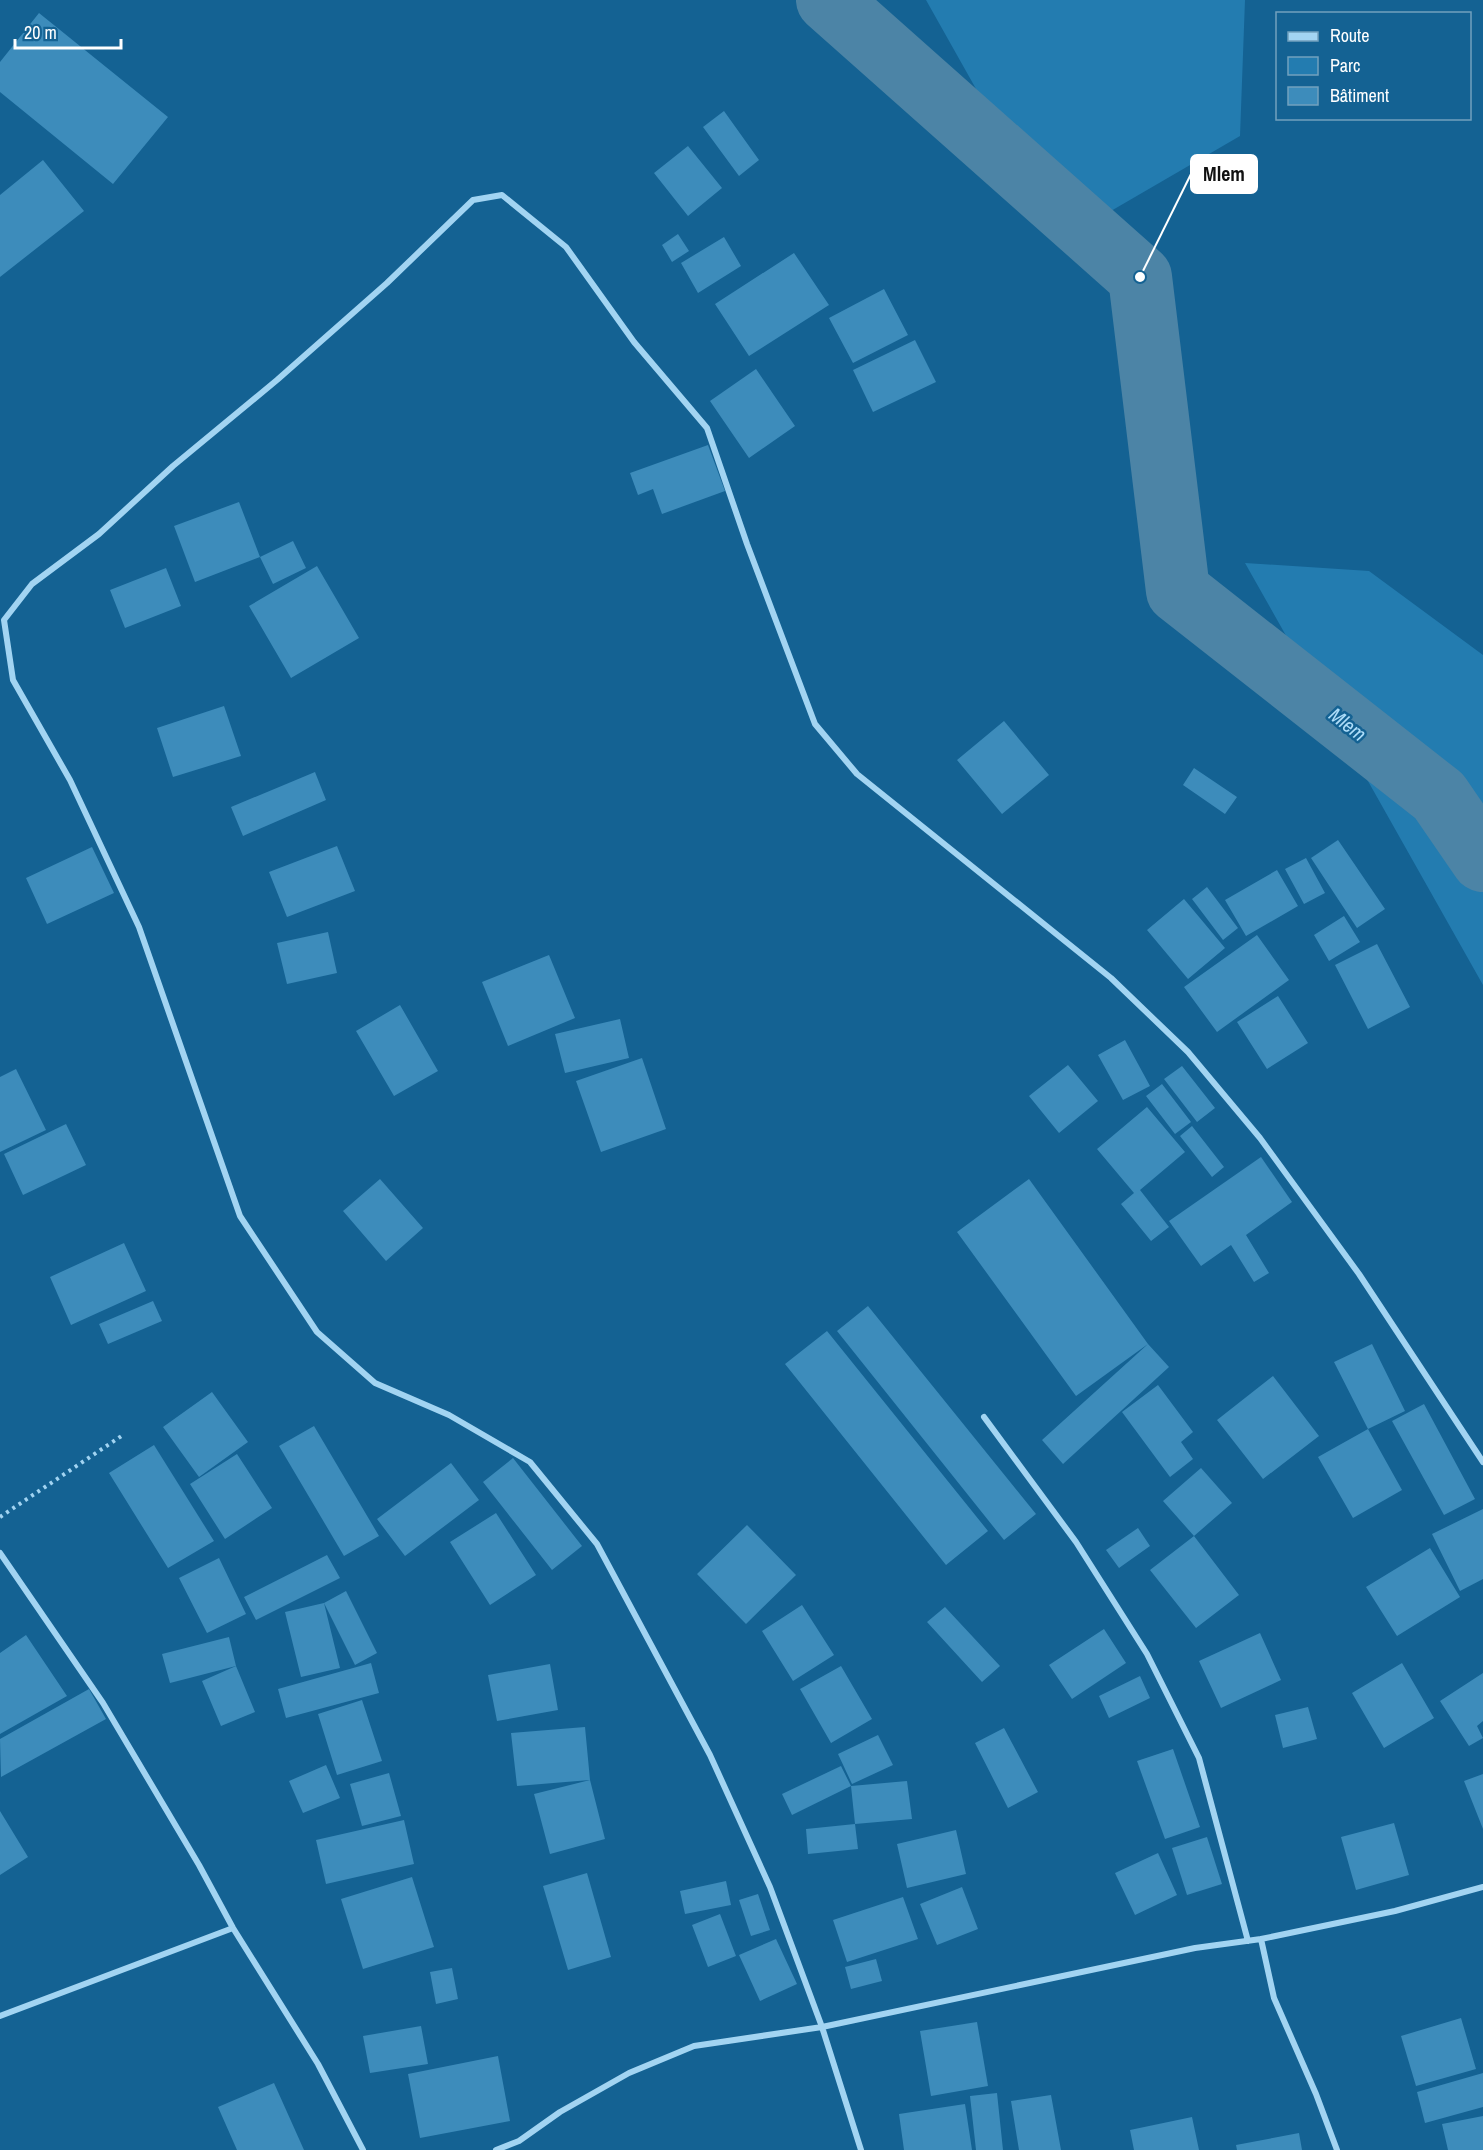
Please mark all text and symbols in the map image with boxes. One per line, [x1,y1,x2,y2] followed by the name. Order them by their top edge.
[15,12,122,50] scale bar
[1276,12,1471,120] legend
[24,20,57,45] text: 20 m
[1330,23,1369,48] text: Route
[1330,53,1360,78] text: Parc
[1330,83,1389,108] text: Bâtiment
[1191,155,1257,193] callout: Mlem
[1203,160,1245,187] text: Mlem
[1324,701,1372,747] water label: Mlem

